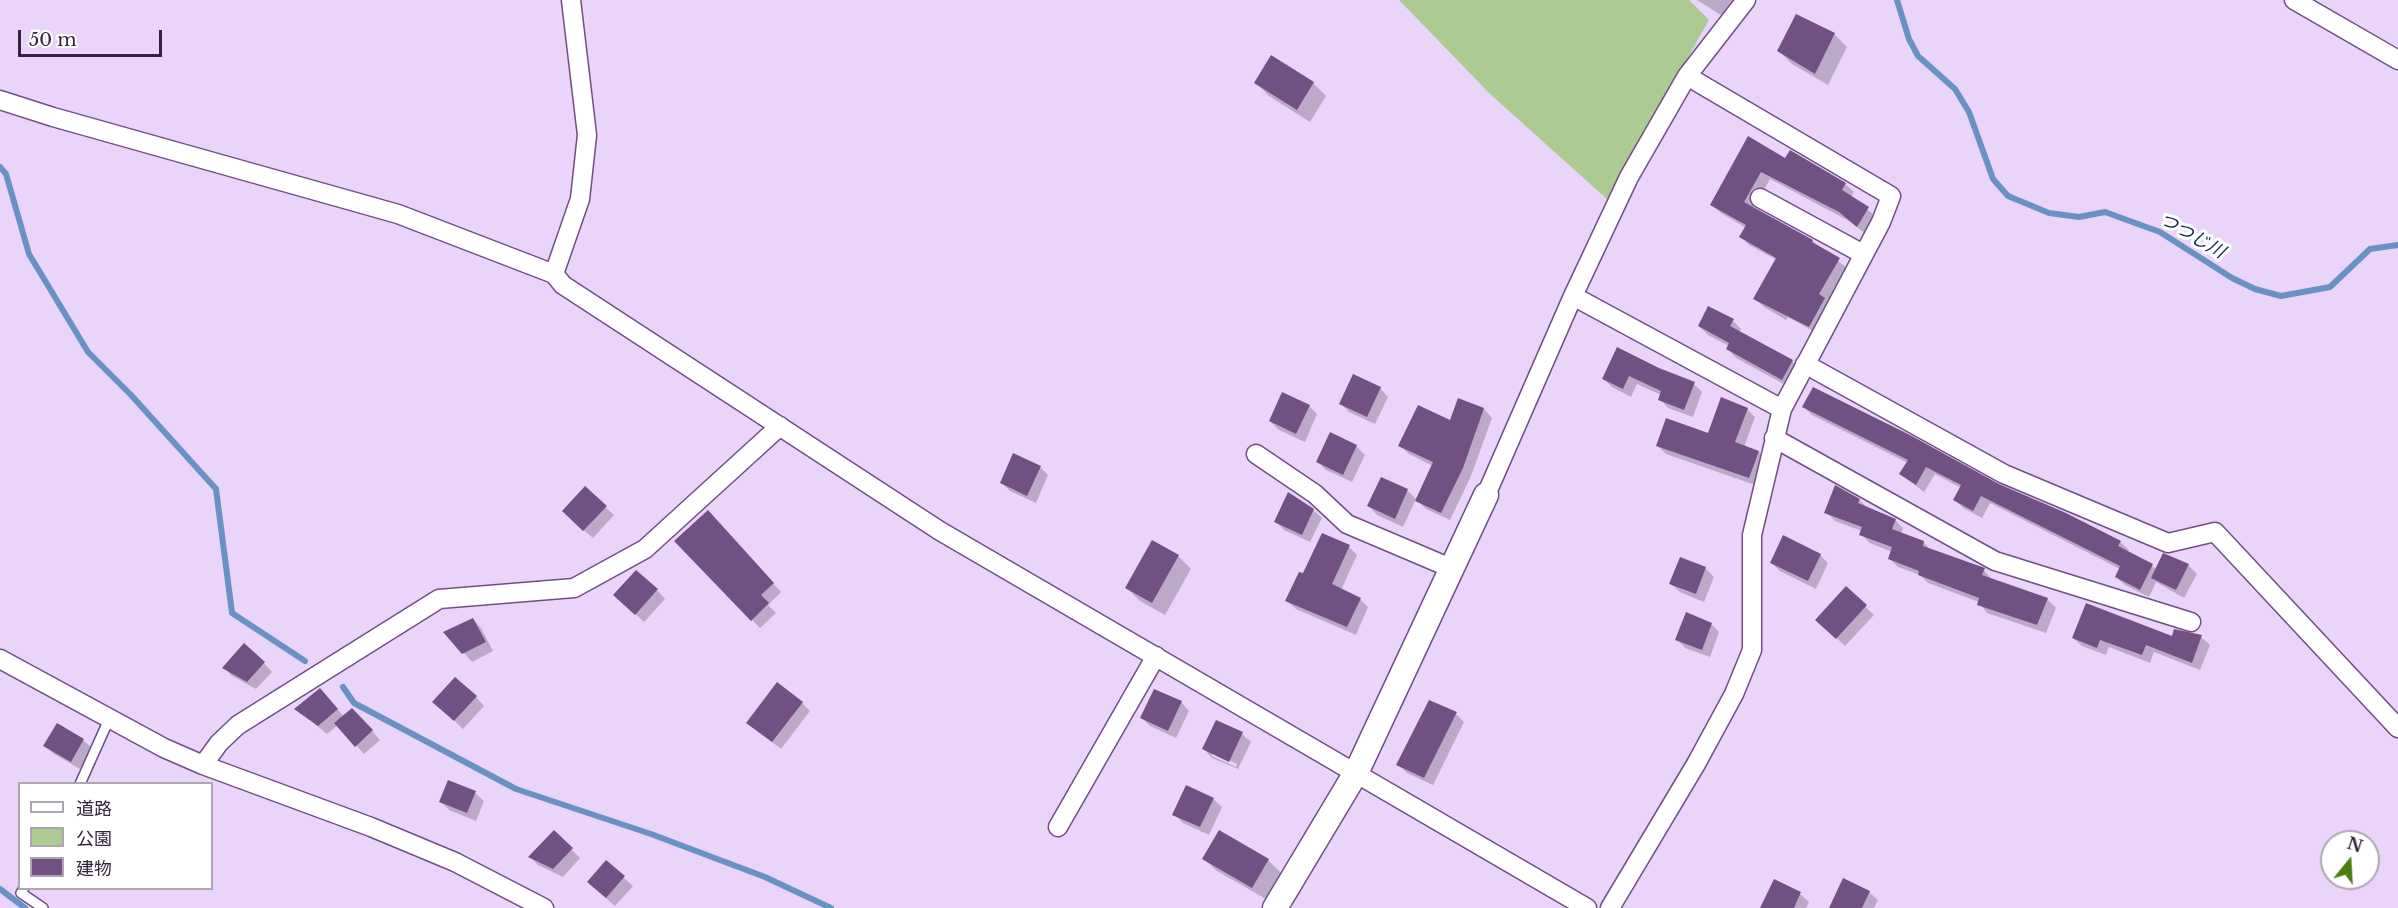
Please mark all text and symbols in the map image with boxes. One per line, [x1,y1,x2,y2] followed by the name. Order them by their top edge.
[21,18,165,56] scale bar
[29,29,77,51] text: 50 m
[2155,209,2229,263] water label: つつじ川
[18,782,213,890] legend
[76,798,112,820] text: 道路
[76,828,112,850] text: 公園
[2320,830,2380,890] north arrow
[2345,833,2365,857] text: N
[76,858,112,880] text: 建物

